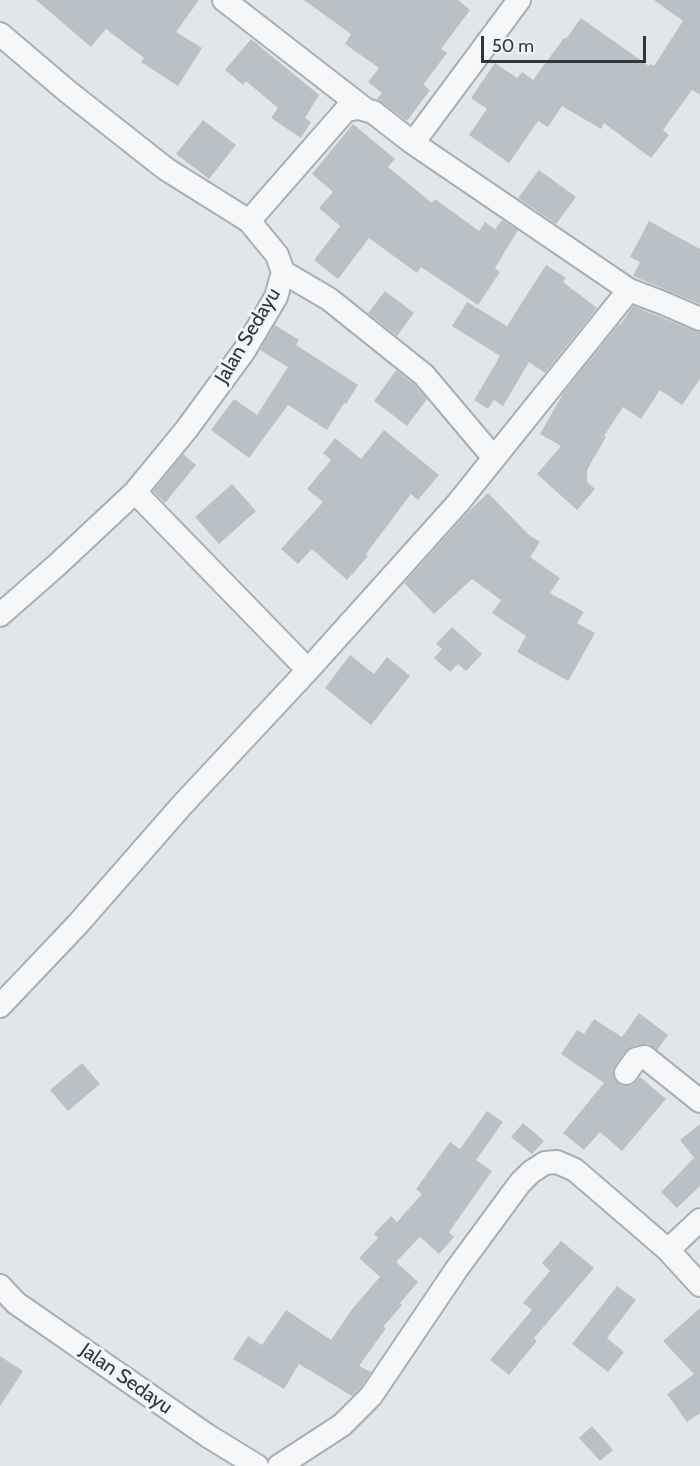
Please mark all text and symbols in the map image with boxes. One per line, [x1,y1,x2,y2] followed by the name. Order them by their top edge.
[484,24,649,62] scale bar
[492,35,534,57] text: 50 m
[210,284,286,388] street label: Jalan Sedayu
[75,1338,177,1420] street label: Jalan Sedayu

